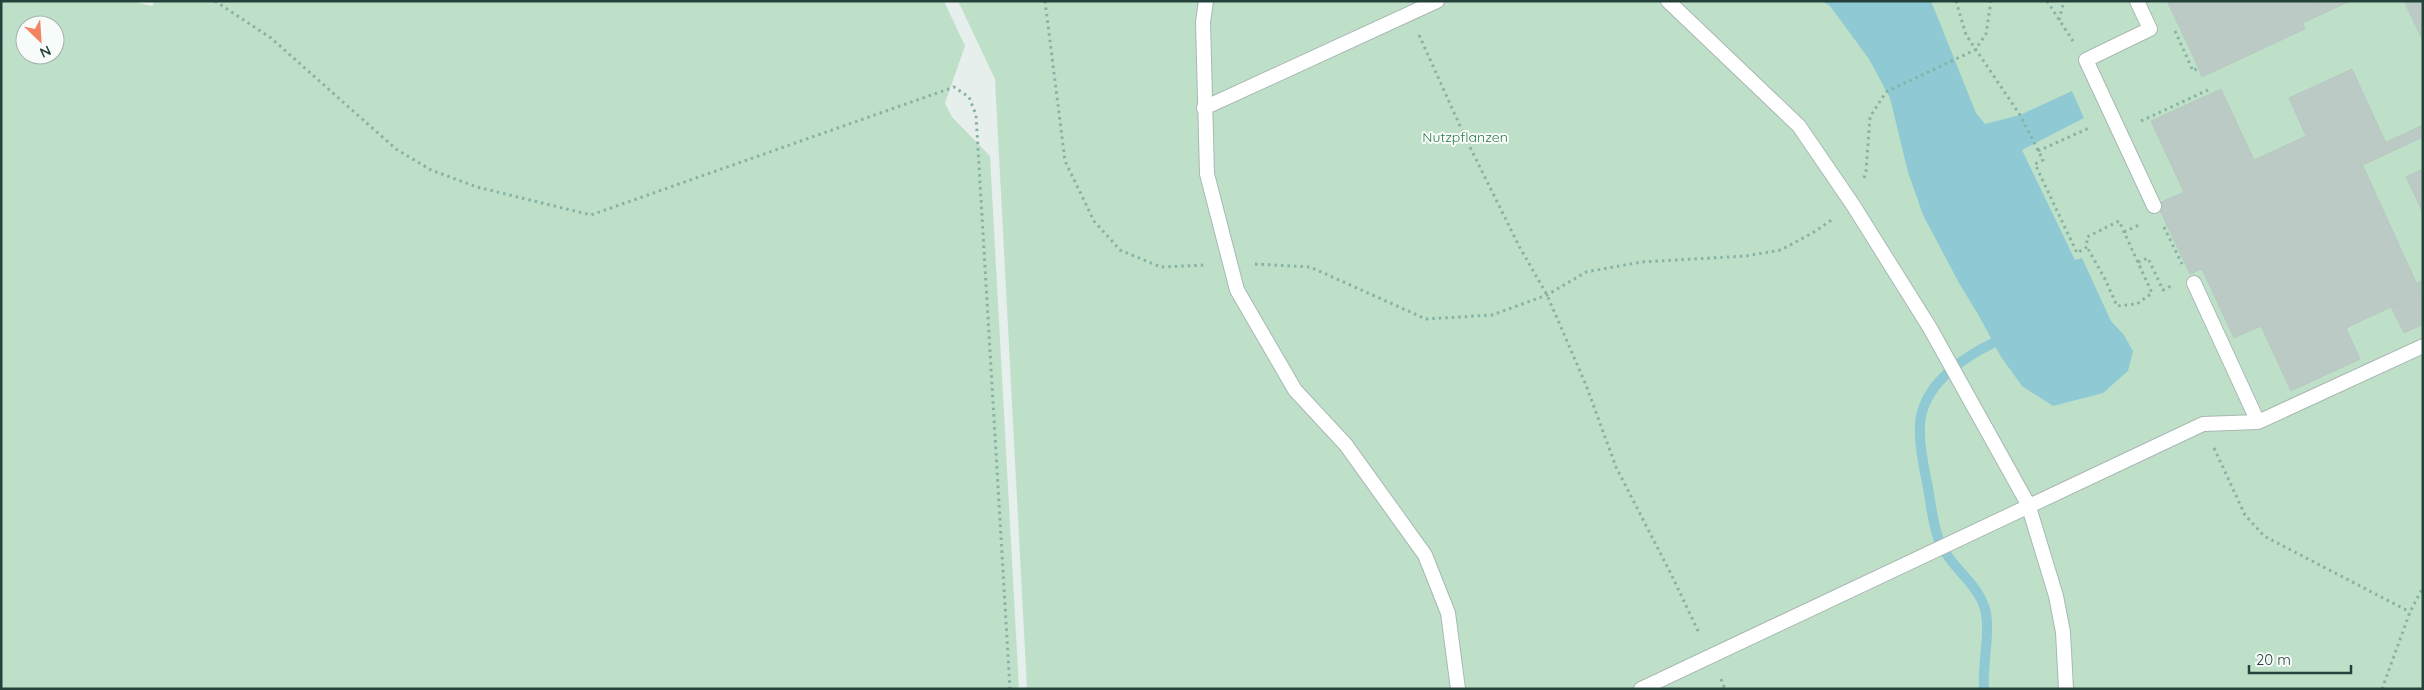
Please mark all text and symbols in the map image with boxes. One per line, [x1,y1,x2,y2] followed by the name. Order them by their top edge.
[15,15,65,65] north arrow
[37,41,54,62] text: N
[1422,128,1508,146] park label: Nutzpflanzen
[2249,642,2352,674] scale bar
[2256,650,2291,669] text: 20 m

